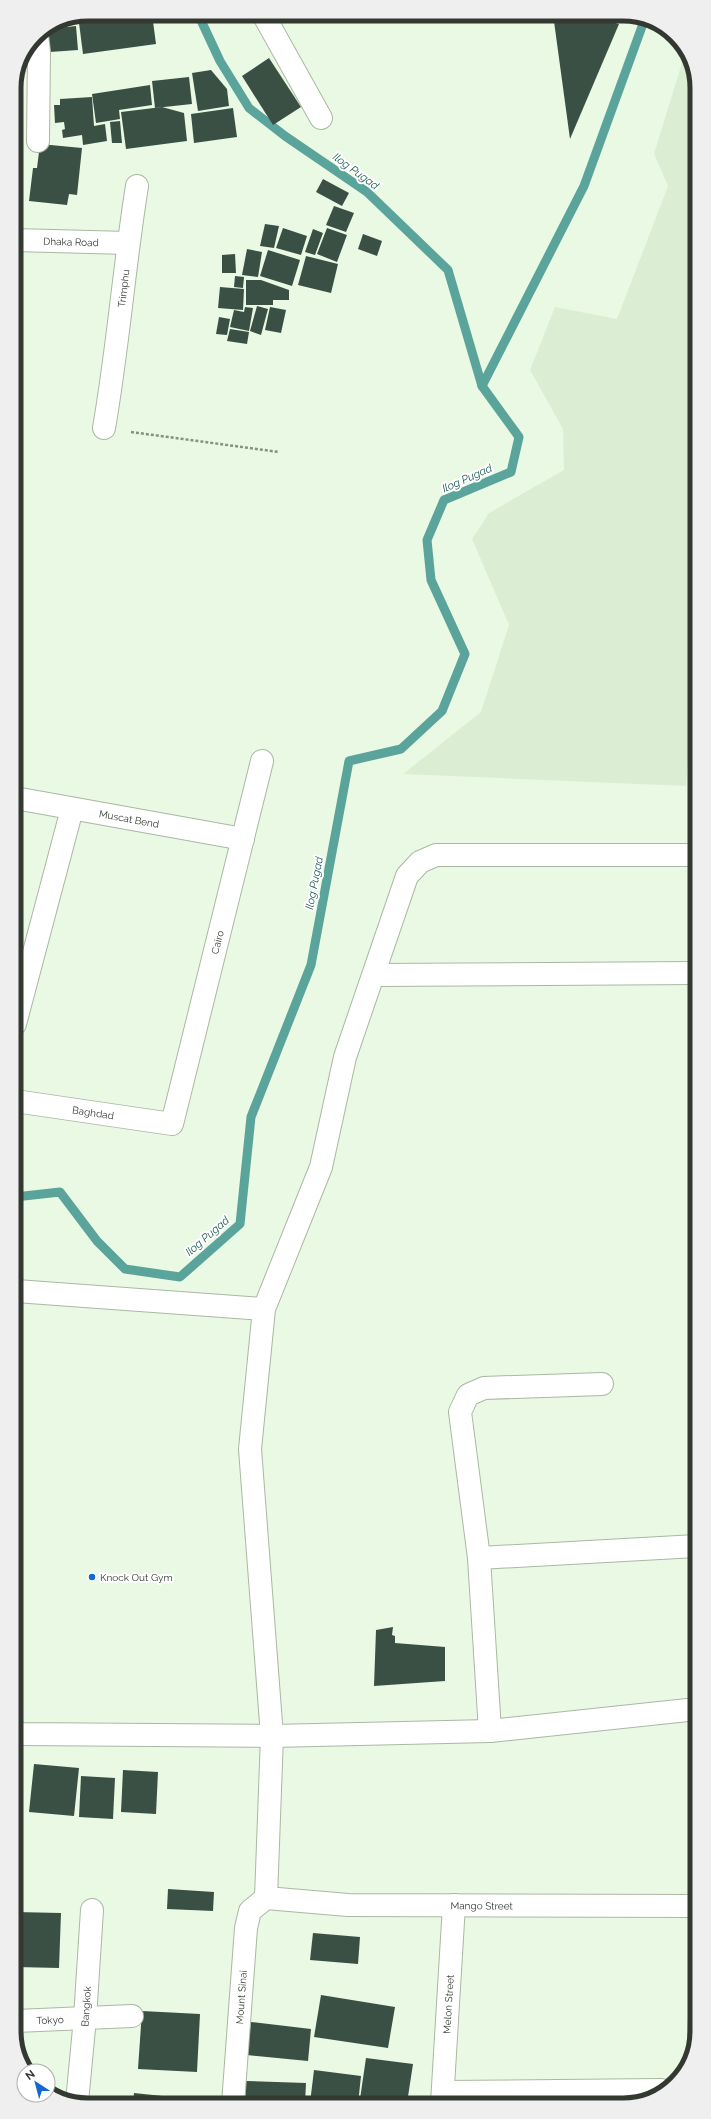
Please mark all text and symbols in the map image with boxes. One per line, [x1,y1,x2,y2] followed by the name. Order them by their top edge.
[330,150,382,193] water label: Ilog Pugad
[43,236,99,248] street label: Dhaka Road
[116,269,131,308] street label: Trimphu
[440,461,495,495] water label: Ilog Pugad
[98,808,160,830] street label: Muscat Bend
[303,855,326,911] water label: Ilog Pugad
[209,929,226,955] street label: Cairo
[71,1104,115,1121] street label: Baghdad
[183,1214,232,1259] water label: Ilog Pugad
[87,1572,97,1582] marker: Knock Out Gym
[100,1572,173,1583] place label: Knock Out Gym
[450,1900,514,1911] street label: Mango Street
[234,1970,249,2025] street label: Mount Sinai
[441,1974,456,2034] street label: Melon Street
[79,1985,93,2027] street label: Bangkok
[36,2014,64,2026] street label: Tokyo
[16,2063,56,2103] north arrow
[23,2068,38,2083] text: N

